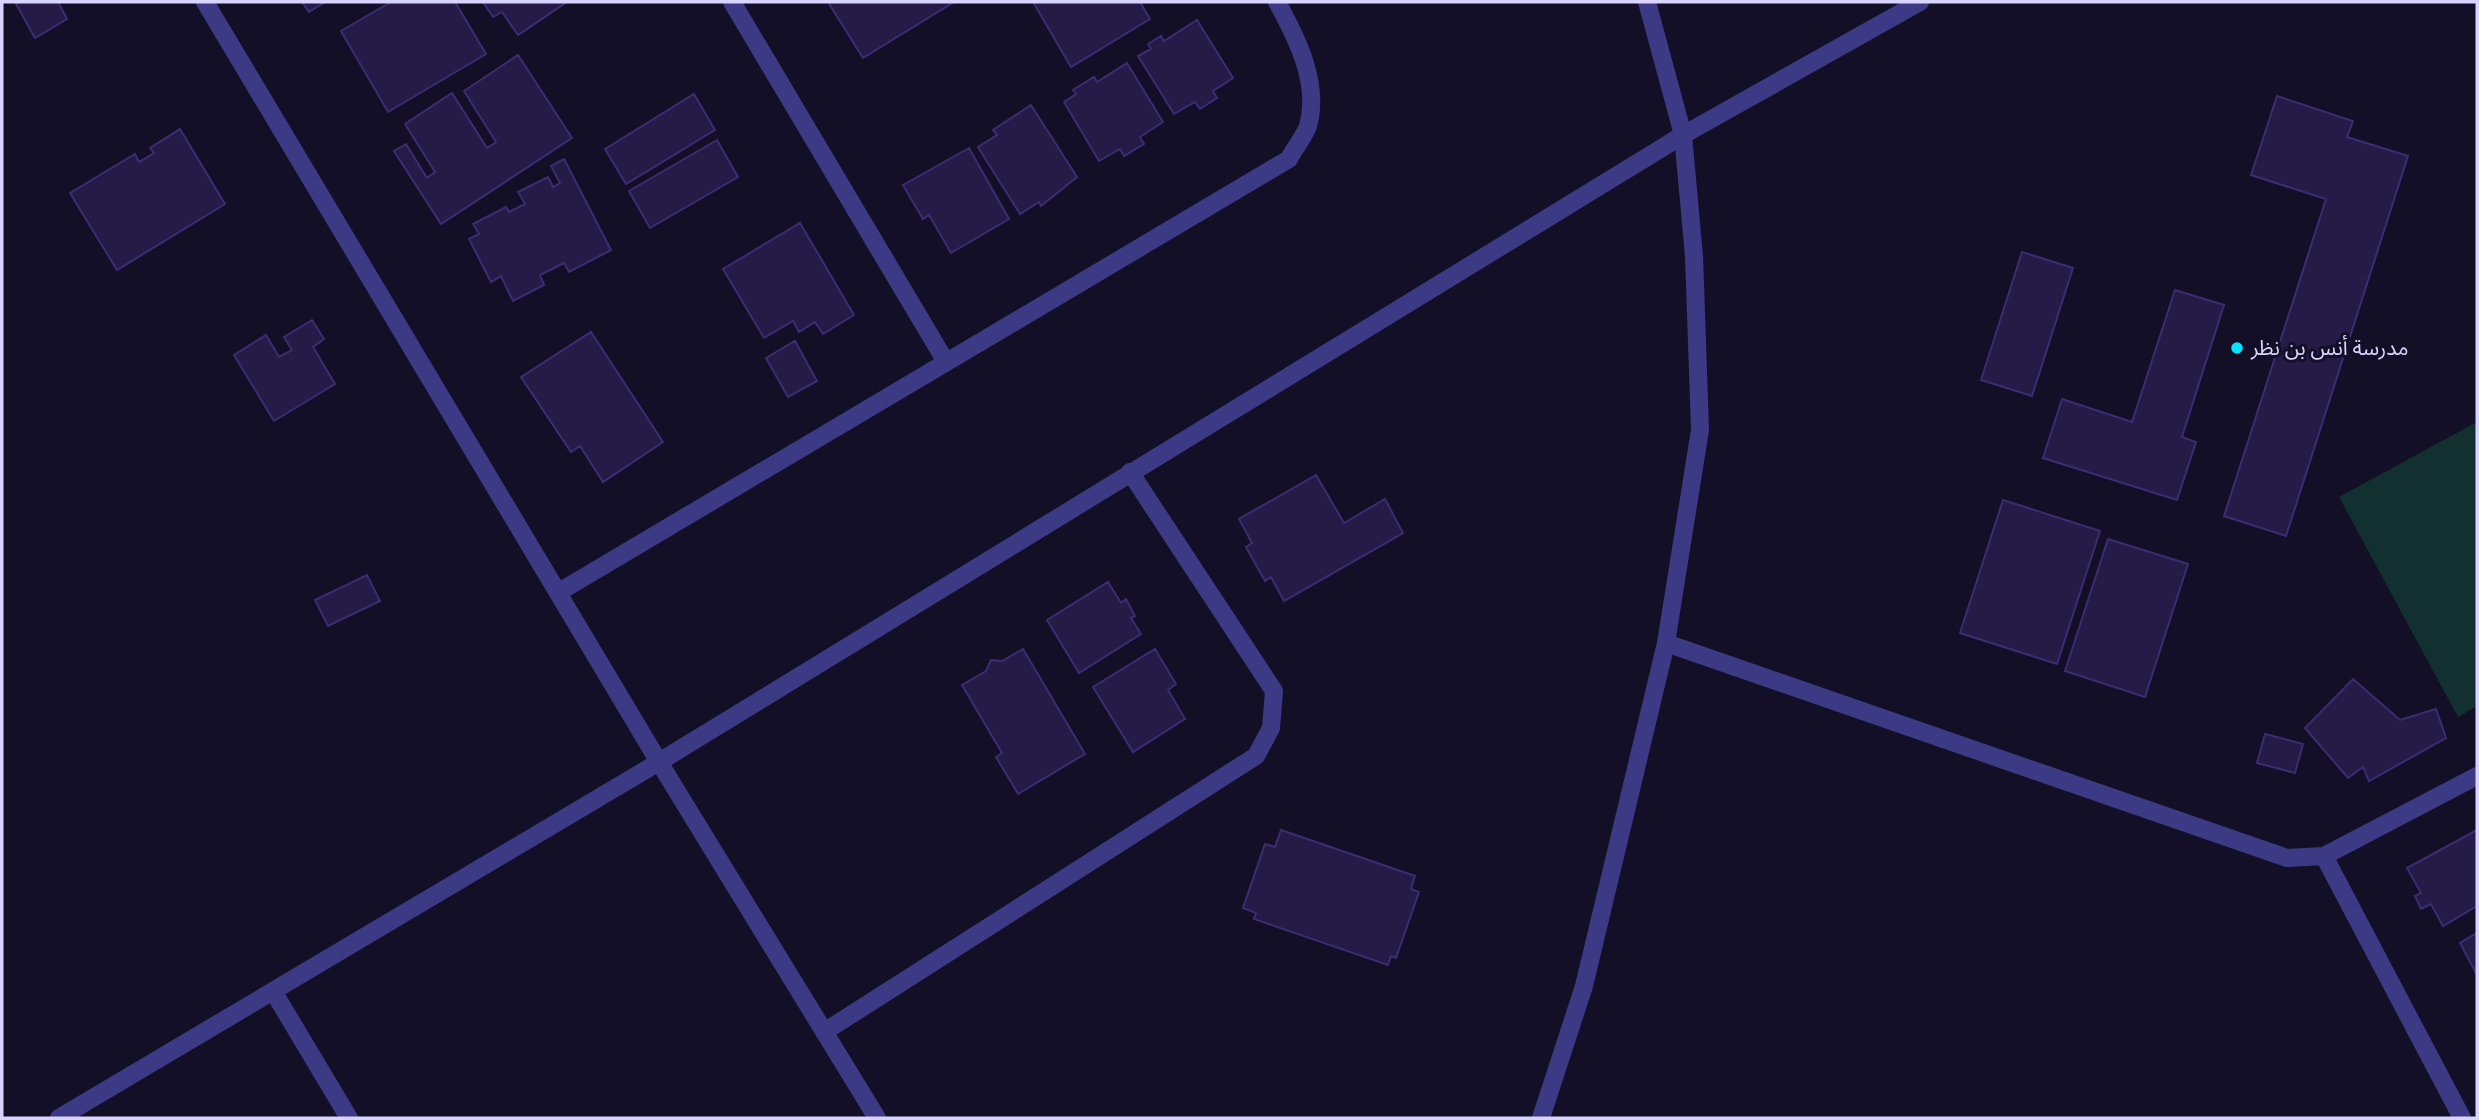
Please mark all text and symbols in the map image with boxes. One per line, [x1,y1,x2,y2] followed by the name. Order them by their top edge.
[2250,335,2409,360] place label: مدرسة أنس بن نظر
[2229,340,2245,356] marker: مدرسة أنس بن نظر

